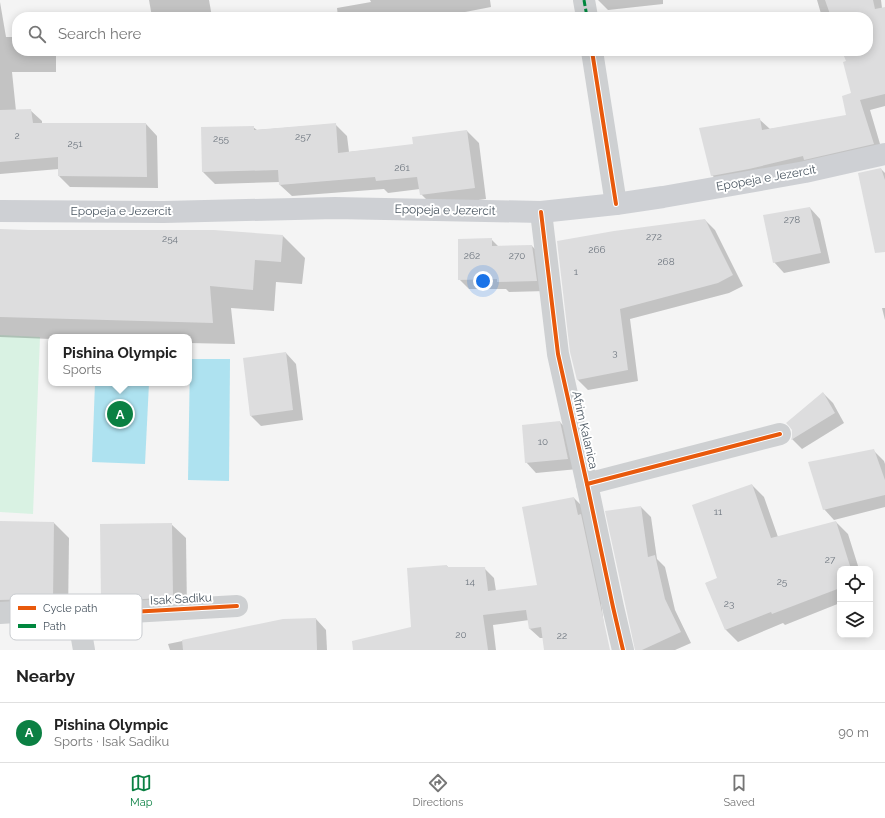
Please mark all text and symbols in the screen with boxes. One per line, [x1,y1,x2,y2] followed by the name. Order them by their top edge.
[12,12,873,56] search box
[26,23,48,45] icon: search
[58,25,141,43] text: Search here
[14,130,20,141] house number: 2
[295,131,312,142] house number: 257
[213,133,230,144] house number: 255
[68,138,83,149] house number: 251
[394,162,410,173] house number: 261
[715,162,817,194] street label: Epopeja e Jezercit
[394,202,496,218] street label: Epopeja e Jezercit
[70,204,172,218] street label: Epopeja e Jezercit
[784,214,800,225] house number: 278
[646,231,662,242] house number: 272
[162,233,179,244] house number: 254
[588,244,606,255] house number: 266
[464,250,480,261] house number: 262
[509,250,525,261] house number: 270
[657,256,675,267] house number: 268
[574,266,579,277] house number: 1
[473,271,493,291] your location
[48,334,192,386] popup
[63,344,177,362] text: Pishina Olympic
[612,347,618,358] house number: 3
[63,362,102,377] text: Sports
[569,390,601,470] street label: Afrim Kalanica
[107,399,133,429] pin: A
[538,436,548,447] house number: 10
[714,506,723,517] house number: 11
[825,554,836,565] house number: 27
[837,566,873,638] map controls
[837,566,873,602] button: locate
[465,576,475,587] house number: 14
[777,576,788,587] house number: 25
[150,590,212,608] street label: Isak Sadiku
[10,594,142,640] legend
[724,598,734,609] house number: 23
[43,602,97,615] text: Cycle path
[837,602,873,638] button: layers
[43,620,66,633] text: Path
[455,629,467,640] house number: 20
[557,630,567,641] house number: 22
[16,666,75,686] text: Nearby
[54,716,168,734] text: Pishina Olympic
[25,725,33,740] text: A
[838,725,869,740] text: 90 m
[54,734,169,749] text: Sports · Isak Sadiku
[130,772,152,809] tab: Map
[413,772,463,809] tab: Directions
[723,772,755,809] tab: Saved

